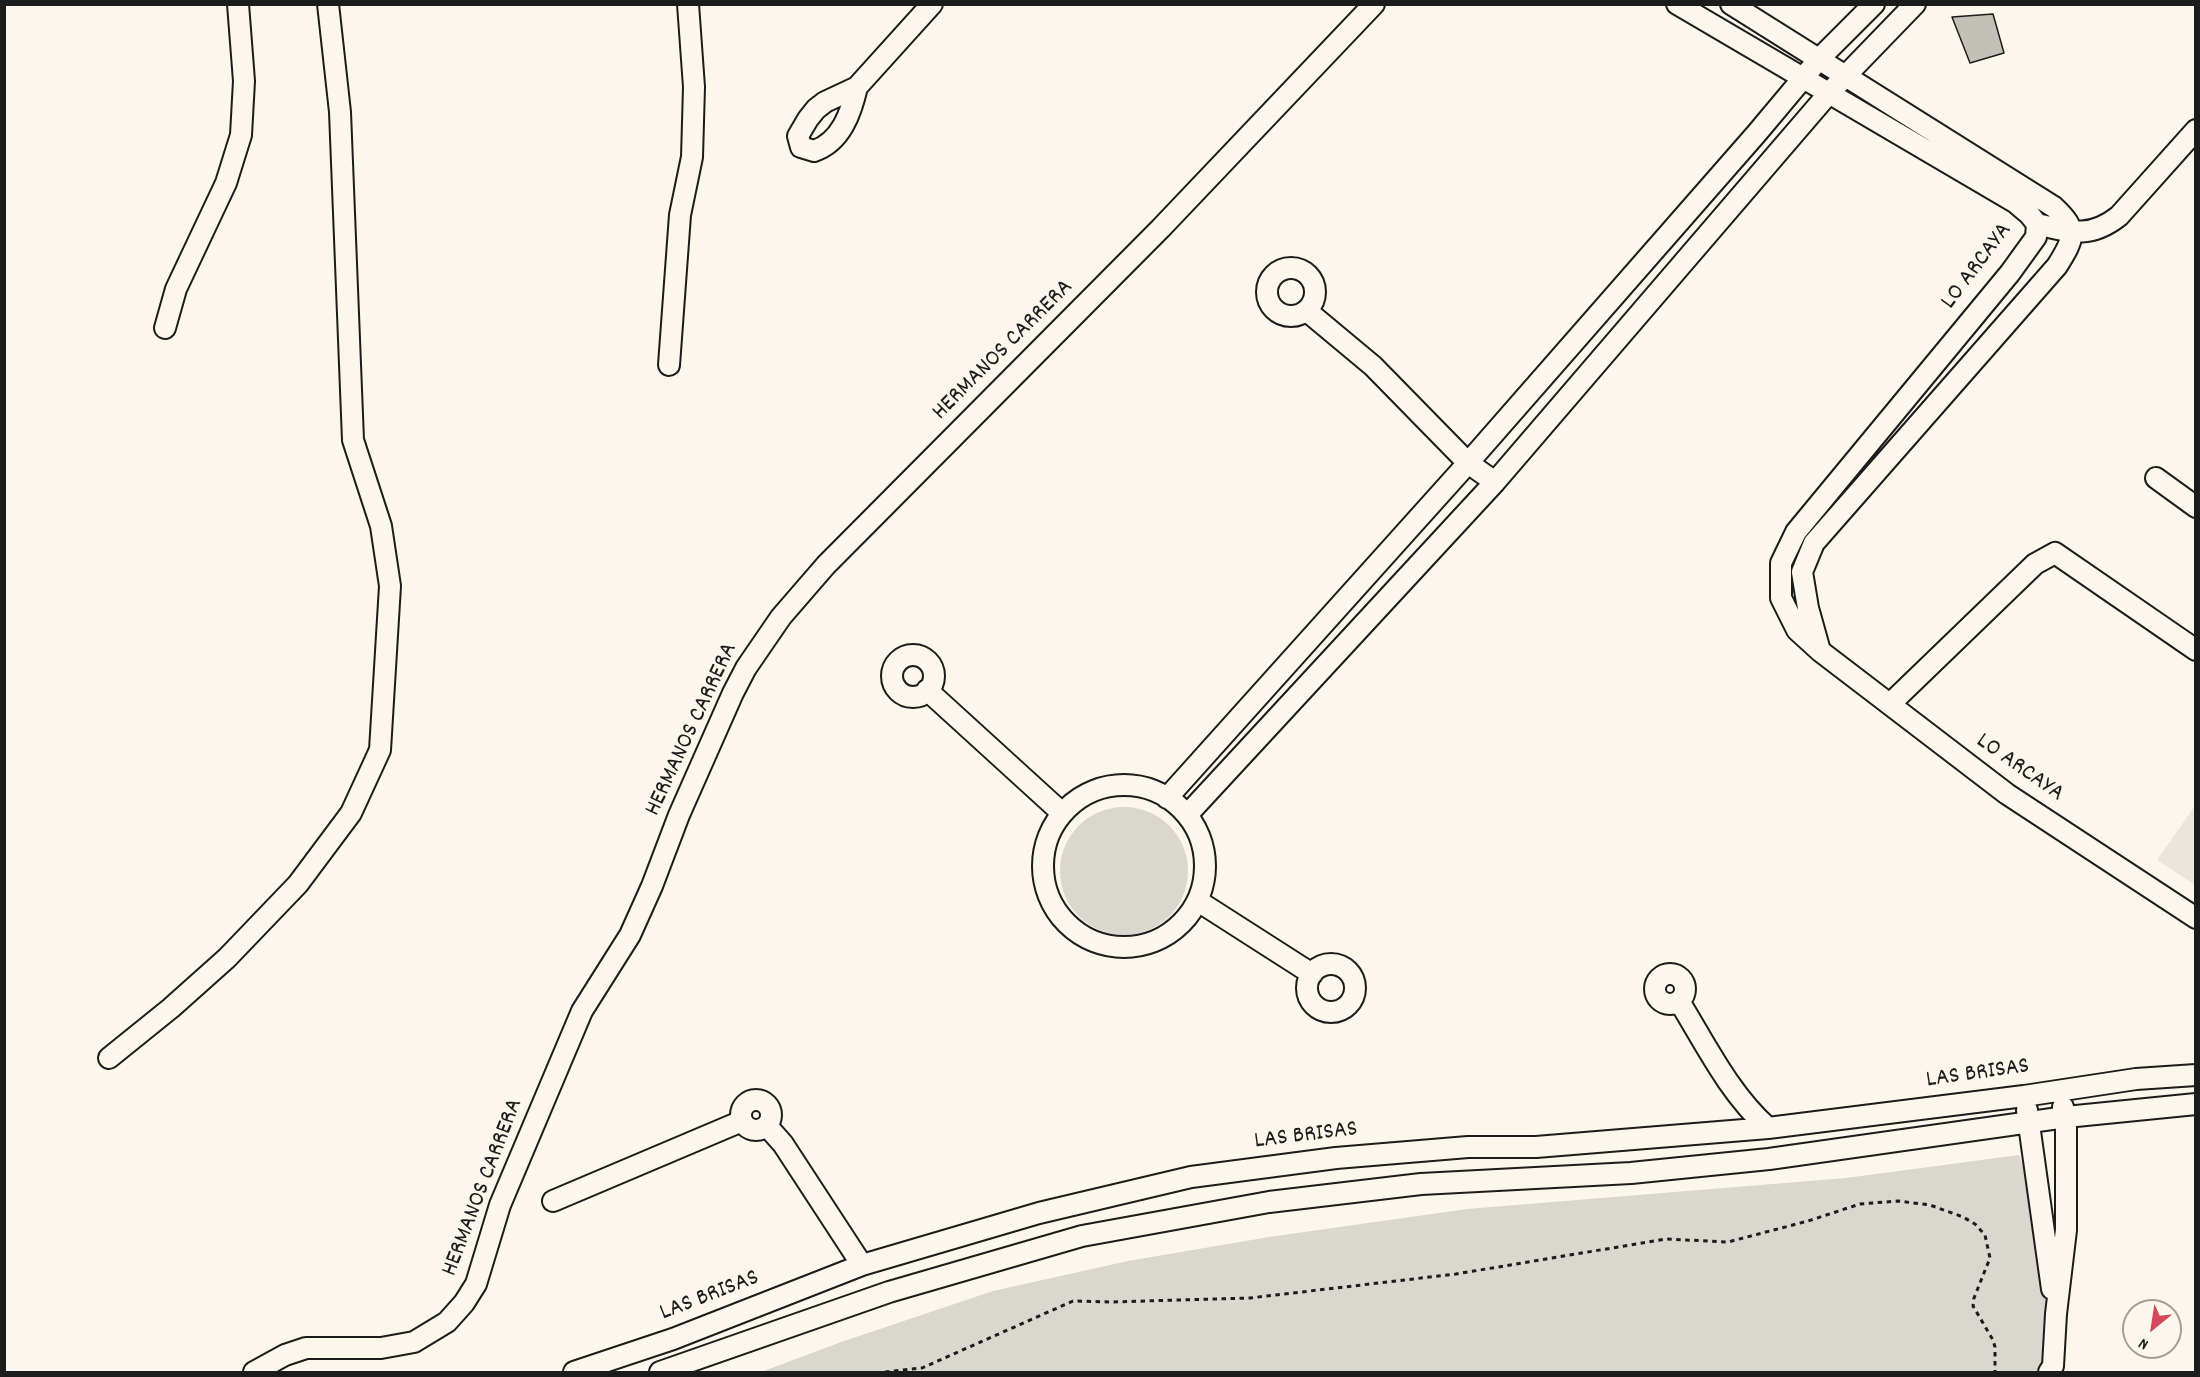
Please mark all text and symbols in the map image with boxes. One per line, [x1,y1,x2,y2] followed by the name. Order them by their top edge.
[1936,218,2020,316] street label: LO ARCAYA
[927,274,1081,428] street label: HERMANOS CARRERA
[640,639,746,821] street label: HERMANOS CARRERA
[1969,728,2069,810] street label: LO ARCAYA
[1925,1054,2031,1096] street label: LAS BRISAS
[437,1095,531,1281] street label: HERMANOS CARRERA
[1253,1116,1359,1158] street label: LAS BRISAS
[656,1265,764,1329] street label: LAS BRISAS
[2122,1299,2182,1359] north arrow
[2135,1331,2153,1355] text: N

